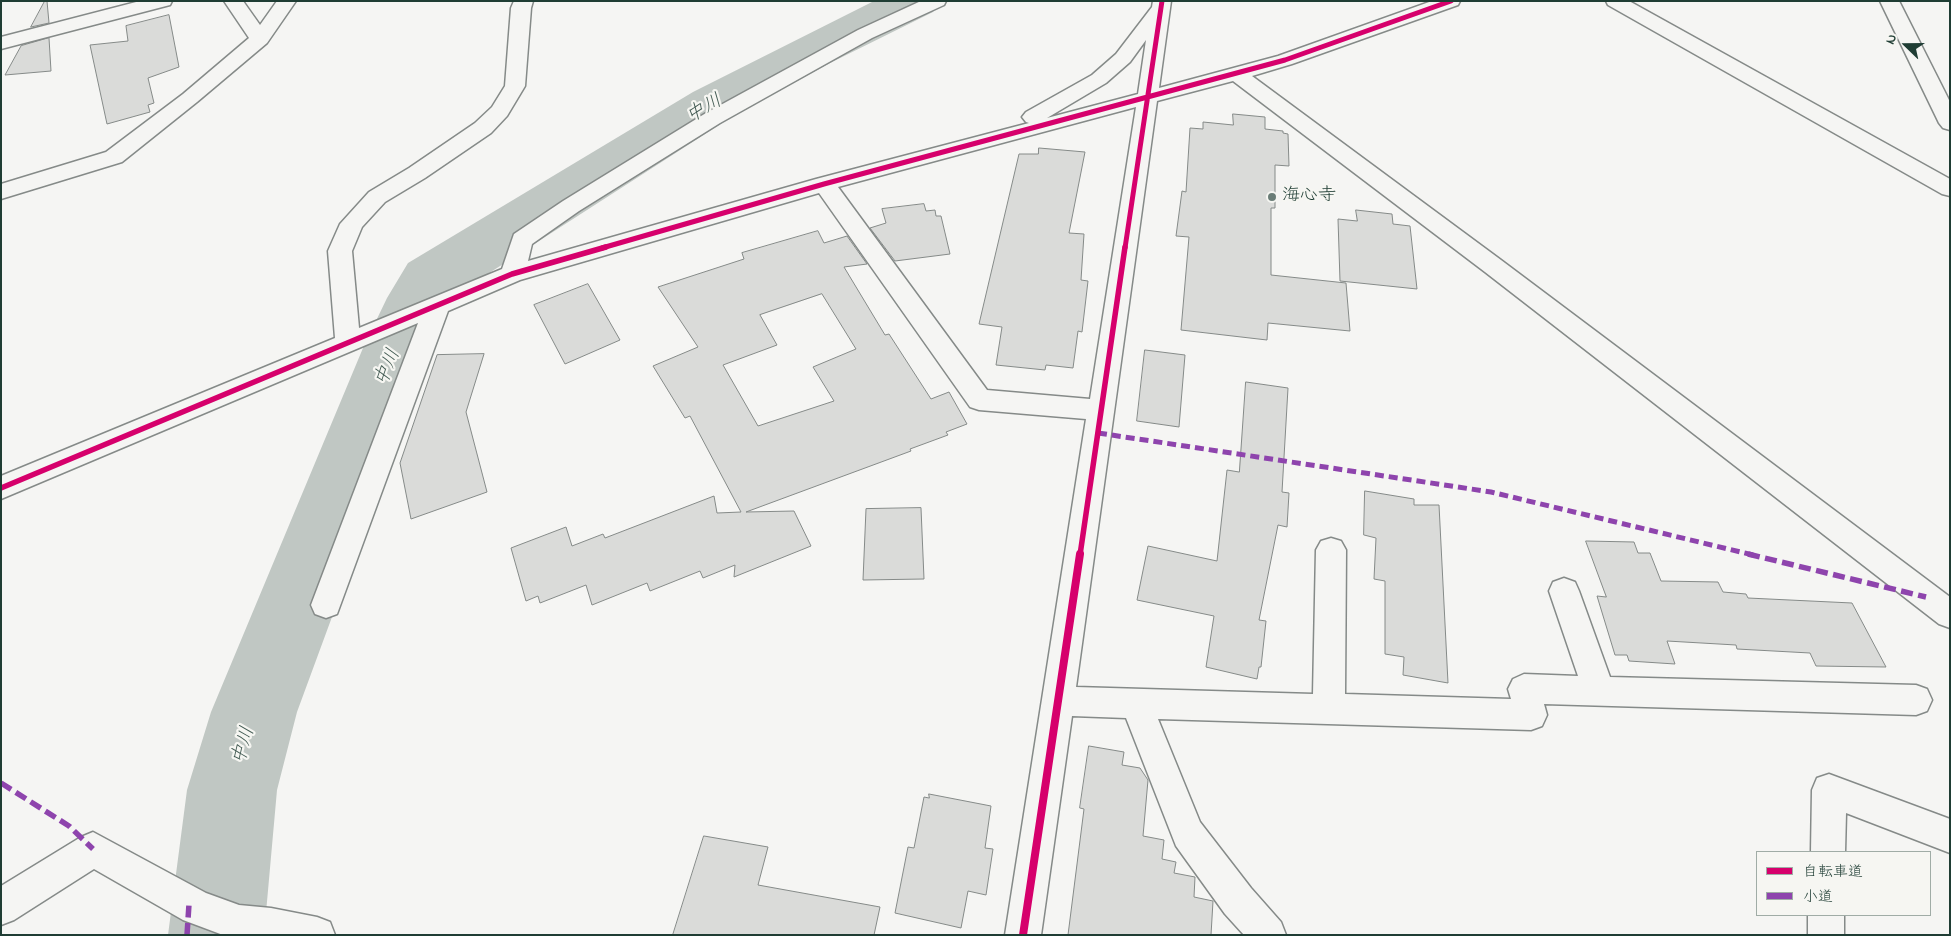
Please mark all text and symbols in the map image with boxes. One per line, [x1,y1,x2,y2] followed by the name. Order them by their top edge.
[1881,20,1931,70] north arrow
[1880,31,1903,48] text: N
[683,91,727,129] water label: 中川
[1282,186,1336,208] place label: 海心寺
[1266,191,1278,203] marker: 海心寺
[371,346,407,390] water label: 中川
[229,725,261,767] water label: 中川
[1756,851,1931,916] legend
[1803,861,1863,883] text: 自転車道
[1803,886,1833,908] text: 小道

